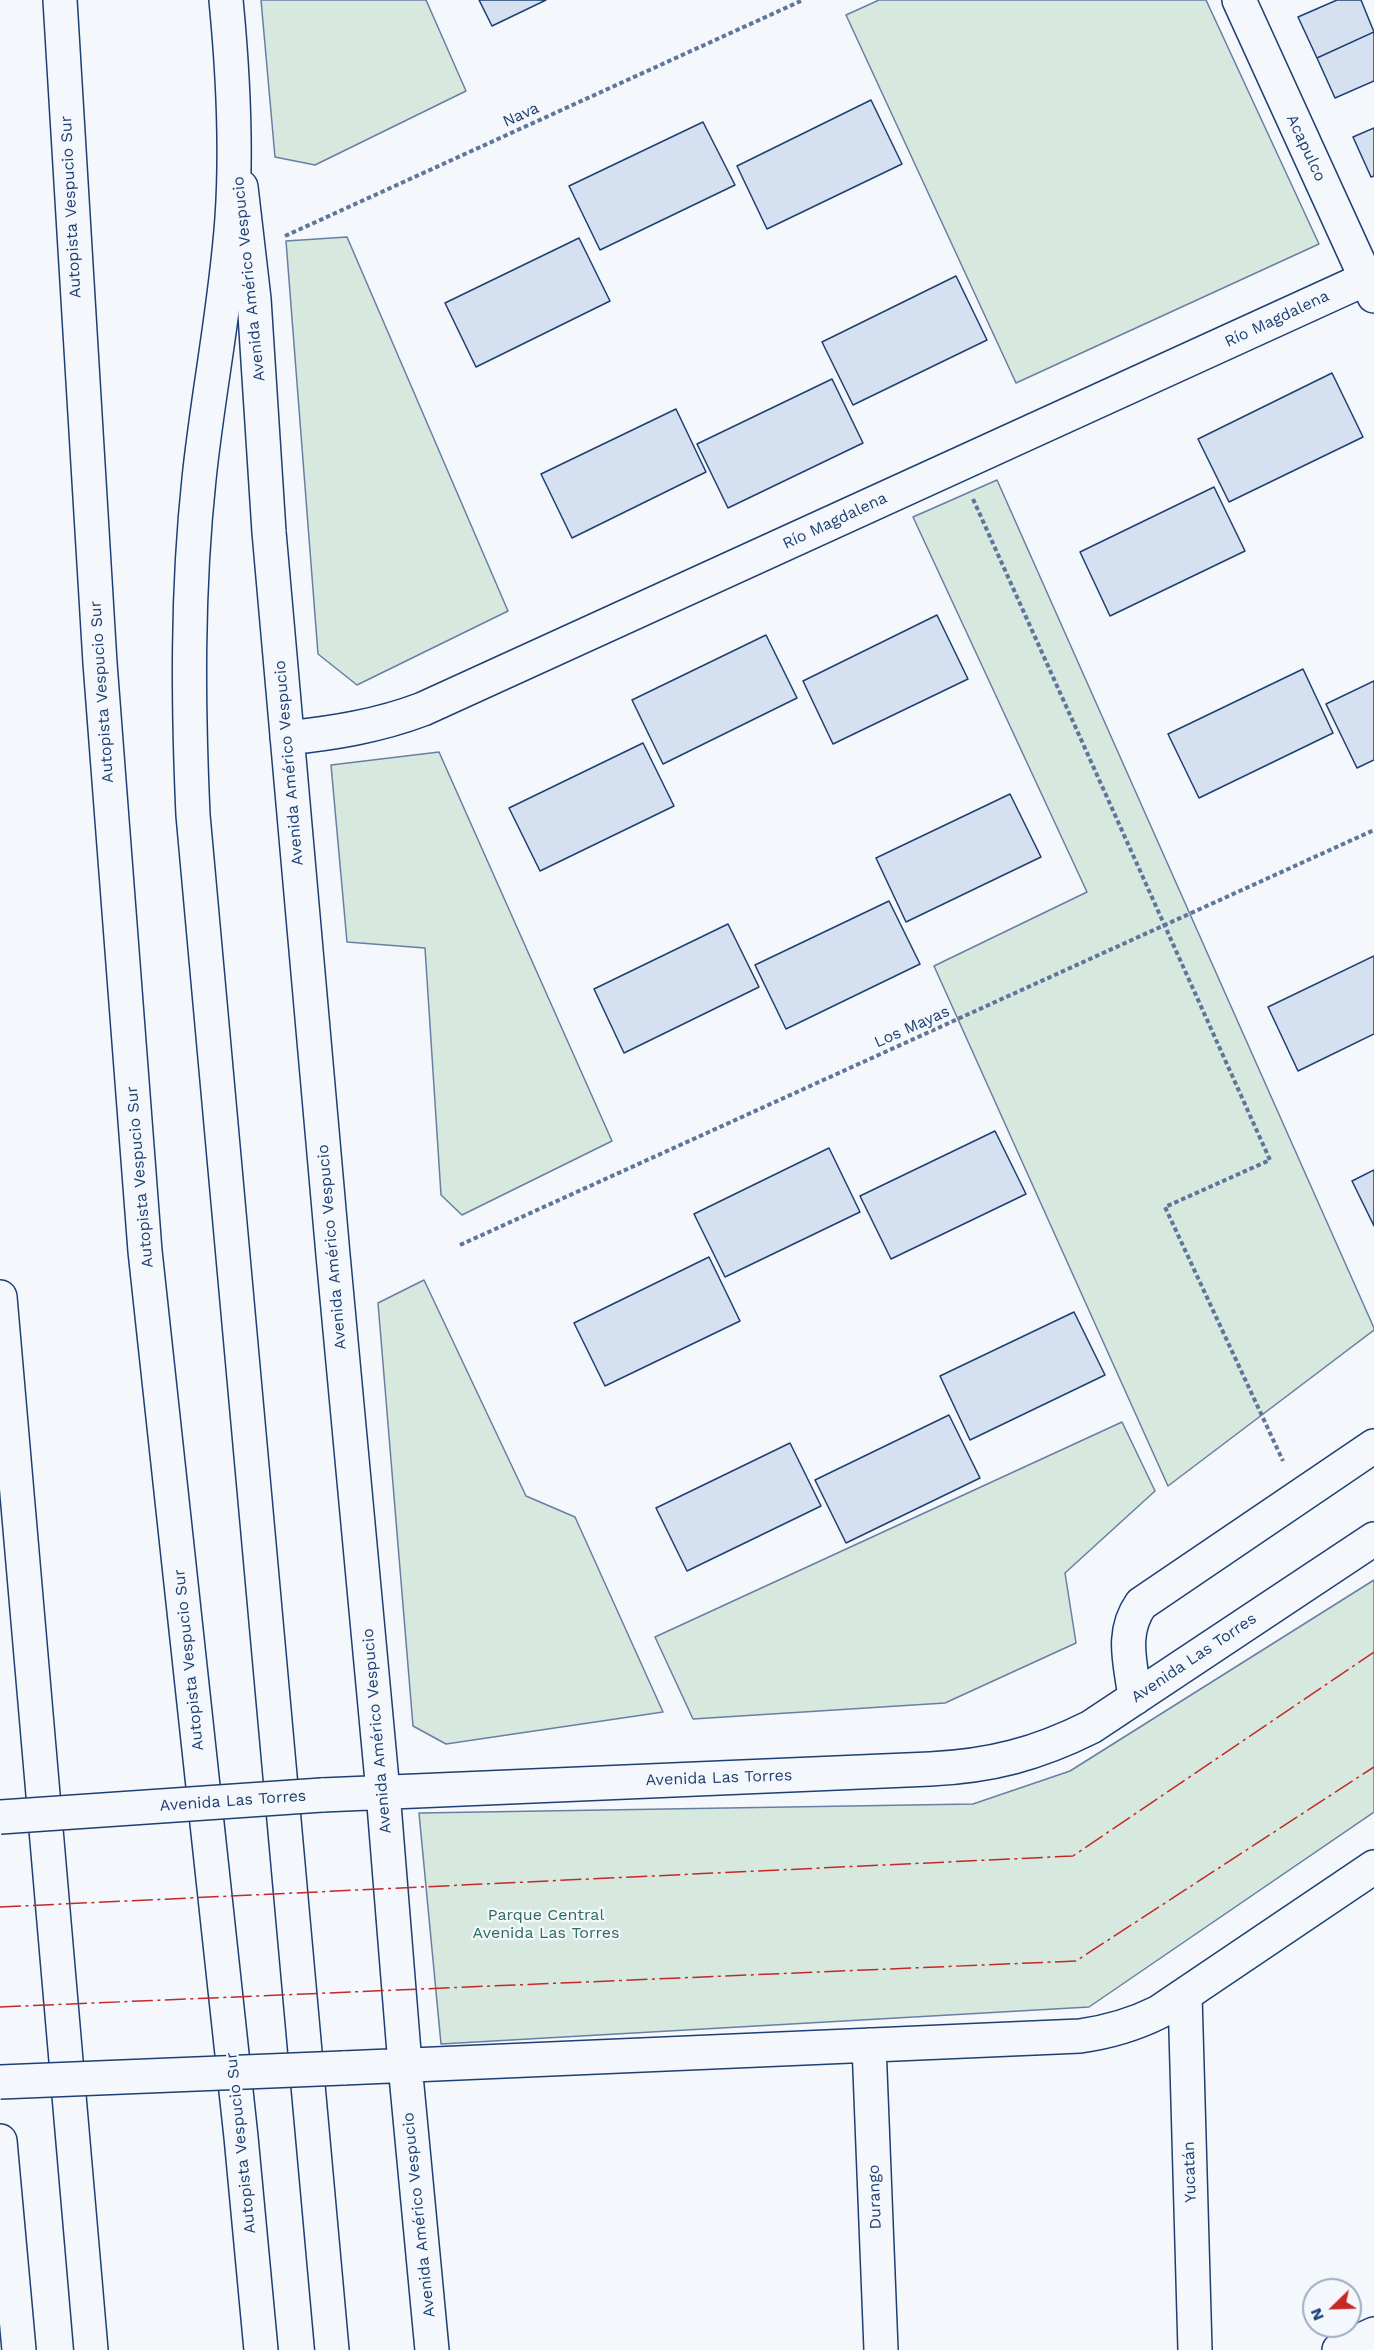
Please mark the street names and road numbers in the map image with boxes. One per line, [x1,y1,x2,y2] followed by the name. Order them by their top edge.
[500,99,542,131] street label: Nava
[1282,111,1330,185] street label: Acapulco
[57,115,85,299] street label: Autopista Vespucio Sur
[229,175,269,383] street label: Avenida Américo Vespucio
[1222,286,1332,352] street label: Río Magdalena
[780,488,890,554] street label: Río Magdalena
[86,600,118,784] street label: Autopista Vespucio Sur
[270,659,308,867] street label: Avenida Américo Vespucio
[871,1002,953,1052] street label: Los Mayas
[122,1085,158,1269] street label: Autopista Vespucio Sur
[313,1143,351,1351] street label: Avenida Américo Vespucio
[170,1568,208,1752] street label: Autopista Vespucio Sur
[1128,1609,1260,1707] street label: Avenida Las Torres
[358,1627,396,1835] street label: Avenida Américo Vespucio
[645,1766,793,1790] street label: Avenida Las Torres
[159,1786,307,1816] street label: Avenida Las Torres
[222,2051,260,2235] street label: Autopista Vespucio Sur
[399,2111,439,2319] street label: Avenida Américo Vespucio
[1179,2141,1201,2203] street label: Yucatán
[864,2164,886,2230] street label: Durango

